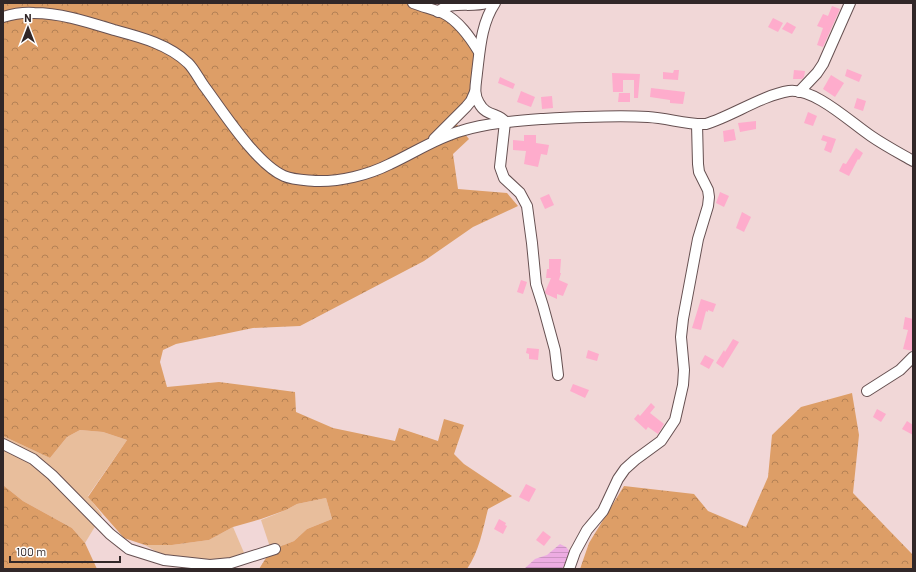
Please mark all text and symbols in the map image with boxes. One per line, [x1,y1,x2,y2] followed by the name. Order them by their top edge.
[8,8,48,48] north arrow
[24,11,32,24] text: N
[10,538,120,564] scale bar
[16,544,46,558] text: 100 m

